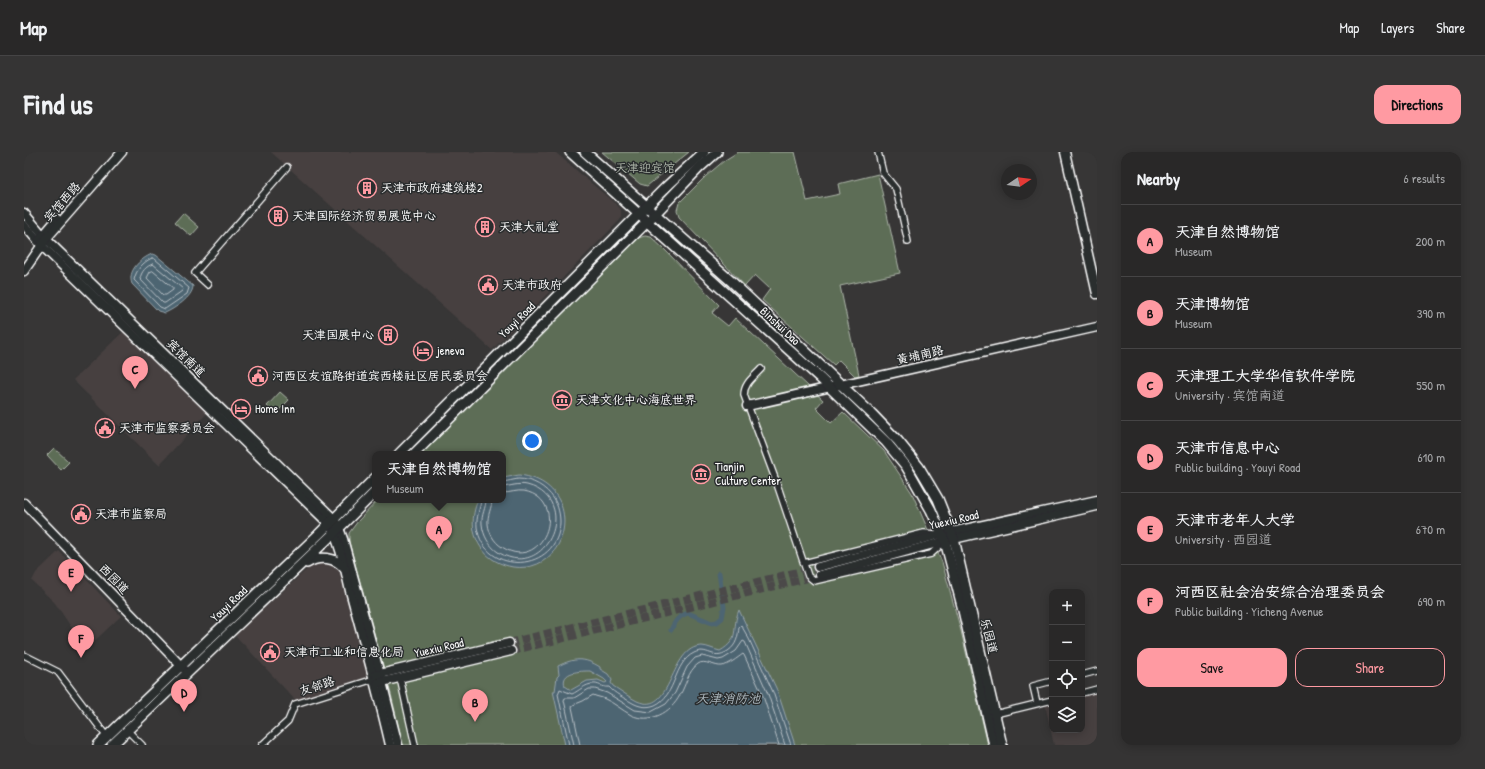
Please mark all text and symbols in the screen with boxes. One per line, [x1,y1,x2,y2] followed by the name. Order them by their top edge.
[20,15,47,41] text: Map
[1339,18,1359,37] text: Map
[1381,18,1414,37] text: Layers
[1436,18,1465,37] text: Share
[24,85,93,123] text: Find us
[1374,85,1461,124] button: Directions
[615,159,675,176] park label: 天津迎宾馆
[1001,164,1037,200] north arrow
[1137,167,1180,190] text: Nearby
[1404,169,1445,187] text: 6 results
[356,177,378,199] building icon: 天津市政府建筑楼2
[39,178,84,225] street label: 宾馆西路
[381,179,483,196] place label: 天津市政府建筑楼2
[267,205,289,227] building icon: 天津国际经济贸易展览中心
[292,207,436,224] place label: 天津国际经济贸易展览中心
[474,216,496,238] building icon: 天津大礼堂
[499,218,559,235] place label: 天津大礼堂
[1175,221,1280,242] text: 天津自然博物馆
[1147,232,1153,250] text: A
[1415,232,1445,250] text: 200 m
[1175,242,1212,260] text: Museum
[477,274,499,296] public building icon: 天津市政府
[502,276,562,293] place label: 天津市政府
[1175,293,1250,314] text: 天津博物馆
[495,297,539,342] street label: Youyi Road
[756,303,804,349] street label: Binshui Dao
[1147,304,1153,322] text: B
[1417,304,1445,322] text: 390 m
[1175,314,1212,332] text: Museum
[377,324,399,346] building icon: 天津国展中心
[302,326,374,343] place label: 天津国展中心
[163,335,210,380] street label: 宾馆南道
[412,340,434,362] hotel icon: jeneva
[895,341,945,368] street label: 黄埔南路
[435,342,465,359] place label: jeneva
[122,356,148,389] pin: C
[247,365,269,387] public building icon: 河西区友谊路街道宾西楼社区居民委员会
[1175,365,1355,386] text: 天津理工大学华信软件学院
[272,367,488,384] place label: 河西区友谊路街道宾西楼社区居民委员会
[1146,376,1154,394] text: C
[1416,376,1445,394] text: 550 m
[1175,386,1285,404] text: University · 宾馆南道
[551,389,573,411] museum icon: 天津文化中心海底世界
[576,391,696,408] place label: 天津文化中心海底世界
[230,398,252,420] hotel icon: Home Inn
[255,400,295,417] place label: Home Inn
[94,417,116,439] public building icon: 天津市监察委员会
[119,419,215,436] place label: 天津市监察委员会
[522,431,542,451] your location
[1175,437,1280,458] text: 天津市信息中心
[1147,448,1153,466] text: D
[1417,448,1445,466] text: 610 m
[372,451,506,503] popup
[386,458,492,479] text: 天津自然博物馆
[715,458,781,489] place label: Tianjin Culture Center
[1175,458,1300,476] text: Public building · Youyi Road
[690,463,712,485] museum icon: Tianjin Culture Center
[386,479,424,497] text: Museum
[70,503,92,525] public building icon: 天津市监察局
[95,505,167,522] place label: 天津市监察局
[928,506,981,533] street label: Yuexiu Road
[1175,509,1295,530] text: 天津市老年人大学
[426,516,452,549] pin: A
[1147,520,1153,538] text: E
[1416,520,1445,538] text: 670 m
[1175,530,1272,548] text: University · 西园道
[58,559,84,592] pin: E
[96,560,133,598] street label: 西园道
[1175,581,1385,602] text: 河西区社会治安综合治理委员会
[207,582,251,625] street label: Youyi Road
[1049,589,1085,733] map controls
[1049,589,1085,625] button: +
[1148,592,1152,610] text: F
[1417,592,1445,610] text: 690 m
[1175,602,1323,620] text: Public building · Yicheng Avenue
[977,616,1002,655] street label: 乐园道
[68,625,94,658] pin: F
[1049,625,1085,661] button: −
[413,634,466,661] street label: Yuexiu Road
[259,641,281,663] public building icon: 天津市工业和信息化局
[284,643,404,660] place label: 天津市工业和信息化局
[1137,648,1287,687] button: Save
[1295,648,1445,687] button: Share
[1049,661,1085,697] button: locate
[297,672,337,699] street label: 友邻路
[171,679,197,712] pin: D
[462,689,488,722] pin: B
[695,689,761,707] water label: 天津消防池
[1049,697,1085,733] button: layers

